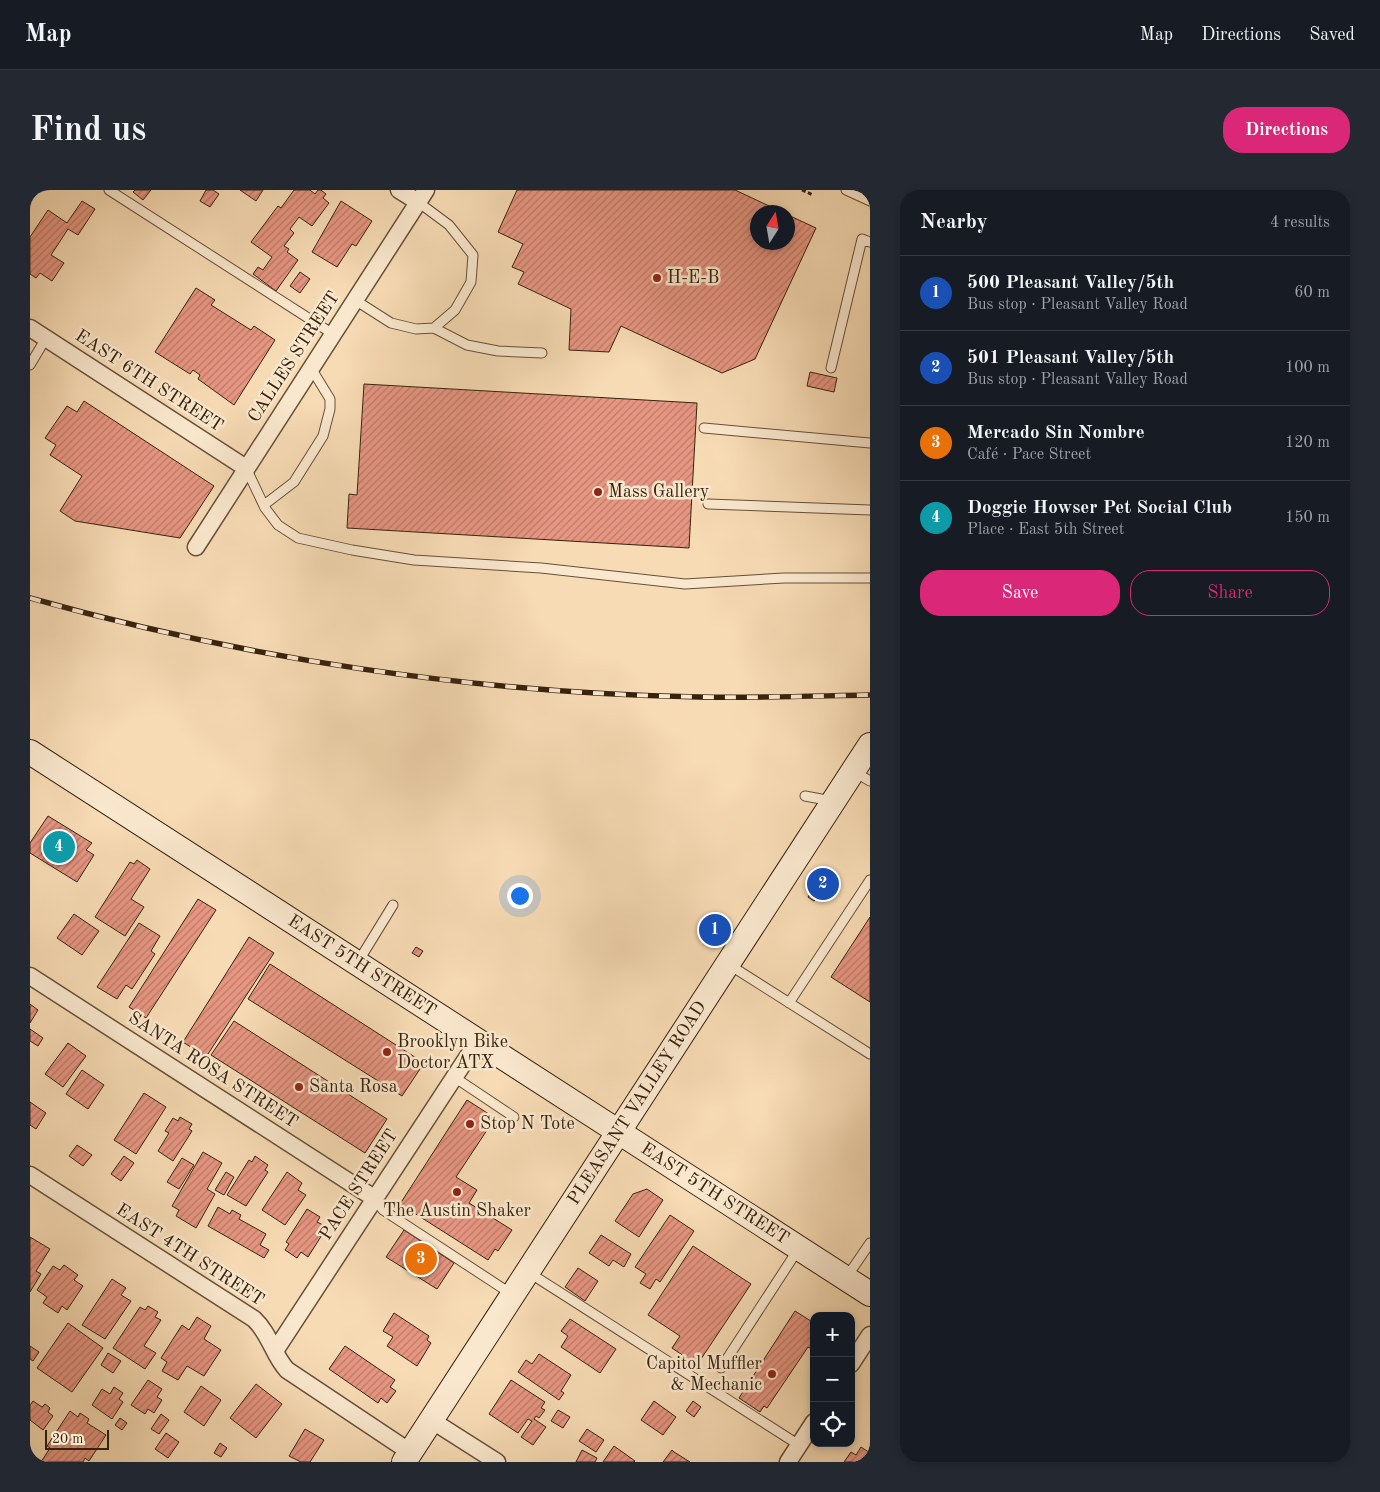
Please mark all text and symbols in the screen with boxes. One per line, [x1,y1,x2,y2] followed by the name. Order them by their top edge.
[25,23,72,47] text: Map
[1140,26,1173,44] text: Map
[1201,26,1281,44] text: Directions
[1309,26,1355,44] text: Saved
[1223,107,1350,153] button: Directions
[30,113,146,148] text: Find us
[750,205,795,250] north arrow
[920,212,988,233] text: Nearby
[1270,215,1330,231] text: 4 results
[667,269,719,287] place label: H-E-B
[651,272,663,284] marker: H-E-B
[967,274,1174,293] text: 500 Pleasant Valley/5th
[931,285,941,301] text: 1
[1294,285,1330,301] text: 60 m
[245,288,343,426] street label: CALLES STREET
[967,297,1188,313] text: Bus stop · Pleasant Valley Road
[72,327,226,435] street label: EAST 6TH STREET
[967,349,1174,368] text: 501 Pleasant Valley/5th
[931,360,941,376] text: 2
[1285,360,1330,376] text: 100 m
[967,372,1188,388] text: Bus stop · Pleasant Valley Road
[967,424,1145,443] text: Mercado Sin Nombre
[931,435,941,451] text: 3
[1285,435,1330,451] text: 120 m
[967,447,1091,463] text: Café · Pace Street
[608,483,710,501] place label: Mass Gallery
[592,486,604,498] marker: Mass Gallery
[967,499,1232,518] text: Doggie Howser Pet Social Club
[931,510,941,526] text: 4
[1285,510,1330,526] text: 150 m
[967,522,1124,538] text: Place · East 5th Street
[920,570,1120,616] button: Save
[1130,570,1330,616] button: Share
[43,828,75,866] pin: 4
[807,865,839,903] pin: 2
[507,883,533,909] your location
[699,911,731,949] pin: 1
[285,912,439,1020] street label: EAST 5TH STREET
[565,998,710,1208] street label: PLEASANT VALLEY ROAD
[125,1008,301,1132] street label: SANTA ROSA STREET
[397,1033,508,1072] place label: Brooklyn Bike Doctor ATX
[381,1046,393,1058] marker: Brooklyn Bike Doctor ATX
[309,1078,398,1096] place label: Santa Rosa
[293,1081,305,1093] marker: Santa Rosa
[480,1115,575,1133] place label: Stop N Tote
[464,1118,476,1130] marker: Stop N Tote
[317,1126,401,1244] street label: PACE STREET
[637,1140,792,1248] street label: EAST 5TH STREET
[451,1186,463,1198] marker: The Austin Shaker
[113,1201,267,1309] street label: EAST 4TH STREET
[383,1202,532,1220] place label: The Austin Shaker
[405,1240,437,1278] pin: 3
[810,1312,855,1447] map controls
[810,1312,855,1357] button: +
[646,1355,763,1394] place label: Capitol Muffler & Mechanic
[810,1357,855,1402] button: −
[766,1368,778,1380] marker: Capitol Muffler & Mechanic
[810,1402,855,1447] button: locate
[45,1427,109,1450] scale bar
[52,1432,83,1446] text: 20 m

